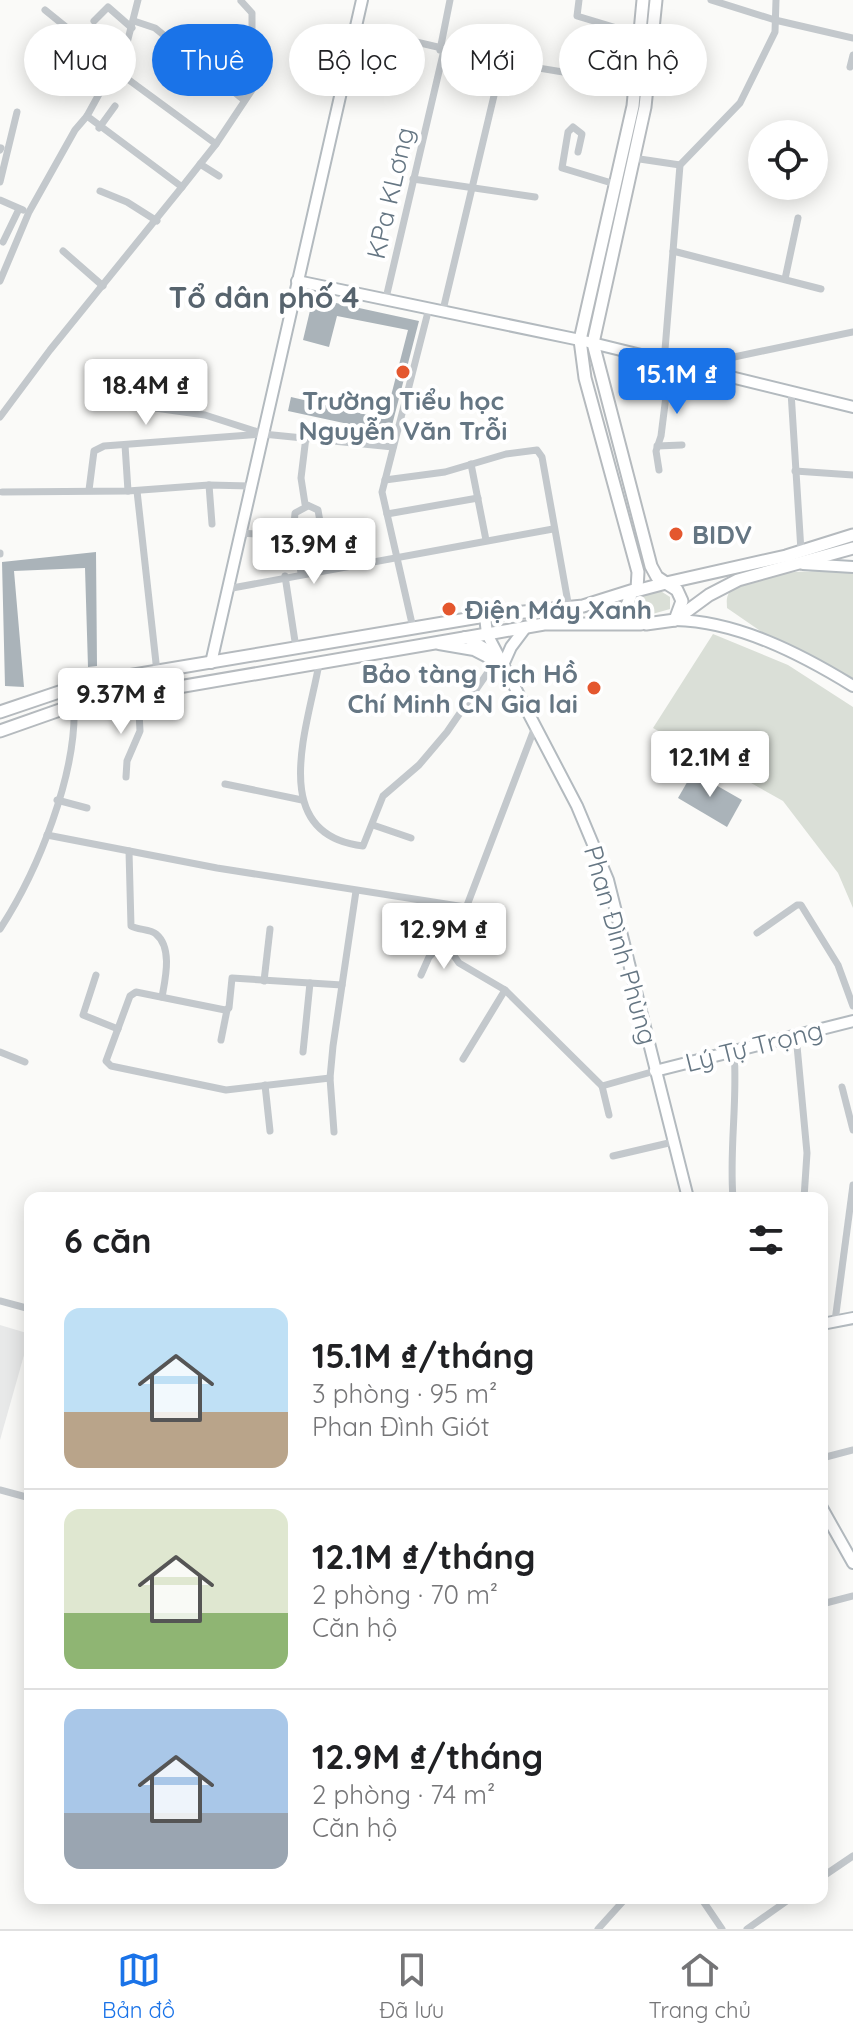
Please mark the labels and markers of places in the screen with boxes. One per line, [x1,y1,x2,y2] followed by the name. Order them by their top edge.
[603,348,751,416] pin: 15.1M ₫
[72,359,220,427] pin: 18.4M ₫
[394,363,412,381] marker: Trường Tiểu học Nguyễn Văn Trỗi
[299,384,507,447] place label: Trường Tiểu học Nguyễn Văn Trỗi
[240,518,388,586] pin: 13.9M ₫
[692,518,752,551] place label: BIDV
[667,525,685,543] marker: BIDV
[464,593,652,626] place label: Điện Máy Xanh
[440,600,458,618] marker: Điện Máy Xanh
[348,657,578,720] place label: Bảo tàng Tịch Hồ Chí Minh CN Gia lai
[47,668,195,736] pin: 9.37M ₫
[585,679,603,697] marker: Bảo tàng Tịch Hồ Chí Minh CN Gia lai
[636,731,784,799] pin: 12.1M ₫
[370,903,518,971] pin: 12.9M ₫

